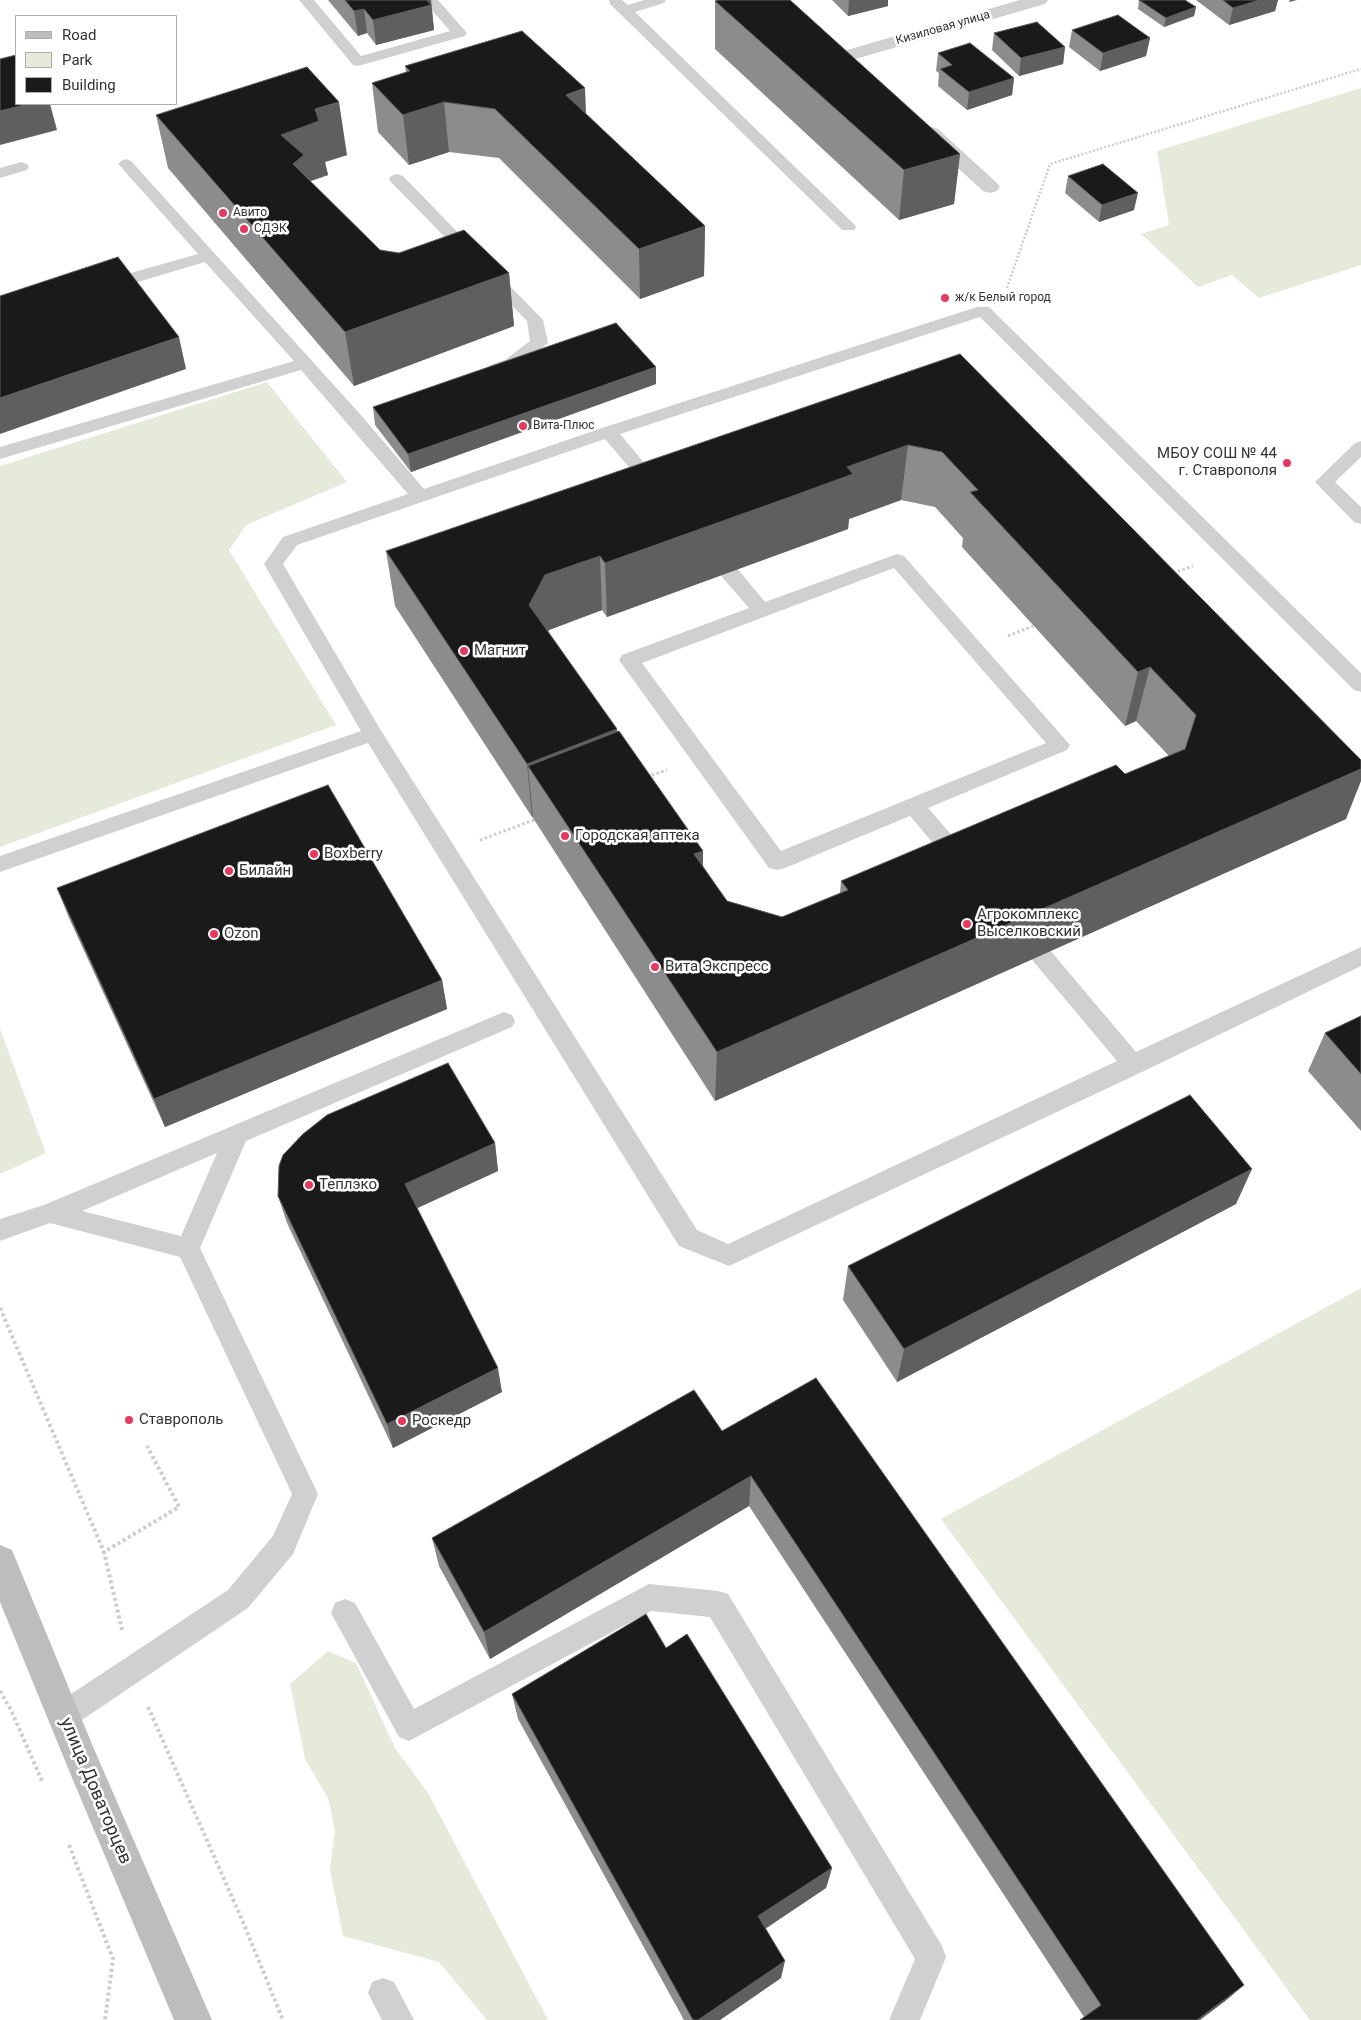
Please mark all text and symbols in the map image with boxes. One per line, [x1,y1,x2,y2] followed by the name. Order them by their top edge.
[894,8,992,48] street label: Кизиловая улица
[15,15,178,105] legend
[62,26,96,44] text: Road
[62,51,92,69] text: Park
[62,76,116,94] text: Building
[233,206,267,220] place label: Авито
[217,207,229,219] marker: Авито
[254,222,287,236] place label: СДЭК
[238,223,250,235] marker: СДЭК
[955,291,1051,305] place label: ж/к Белый город
[939,292,951,304] marker: ж/к Белый город
[533,419,594,433] place label: Вита-Плюс
[517,420,529,432] marker: Вита-Плюс
[1157,445,1277,480] place label: МБОУ СОШ № 44 г. Ставрополя
[1281,457,1293,469] marker: МБОУ СОШ № 44 г. Ставрополя
[474,642,526,660] place label: Магнит
[458,645,470,657] marker: Магнит
[575,827,700,845] place label: Городская аптека
[559,830,571,842] marker: Городская аптека
[324,845,383,863] place label: Boxberry
[308,848,320,860] marker: Boxberry
[239,862,291,880] place label: Билайн
[223,865,235,877] marker: Билайн
[977,906,1081,941] place label: Агрокомплекс Выселковский
[961,918,973,930] marker: Агрокомплекс Выселковский
[224,925,258,943] place label: Ozon
[208,928,220,940] marker: Ozon
[665,958,769,976] place label: Вита Экспресс
[649,961,661,973] marker: Вита Экспресс
[319,1176,377,1194] place label: Теплэко
[303,1179,315,1191] marker: Теплэко
[139,1411,223,1429] place label: Ставрополь
[412,1412,471,1430] place label: Роскедр
[123,1414,135,1426] marker: Ставрополь
[396,1415,408,1427] marker: Роскедр
[54,1715,136,1867] street label: улица Доваторцев

